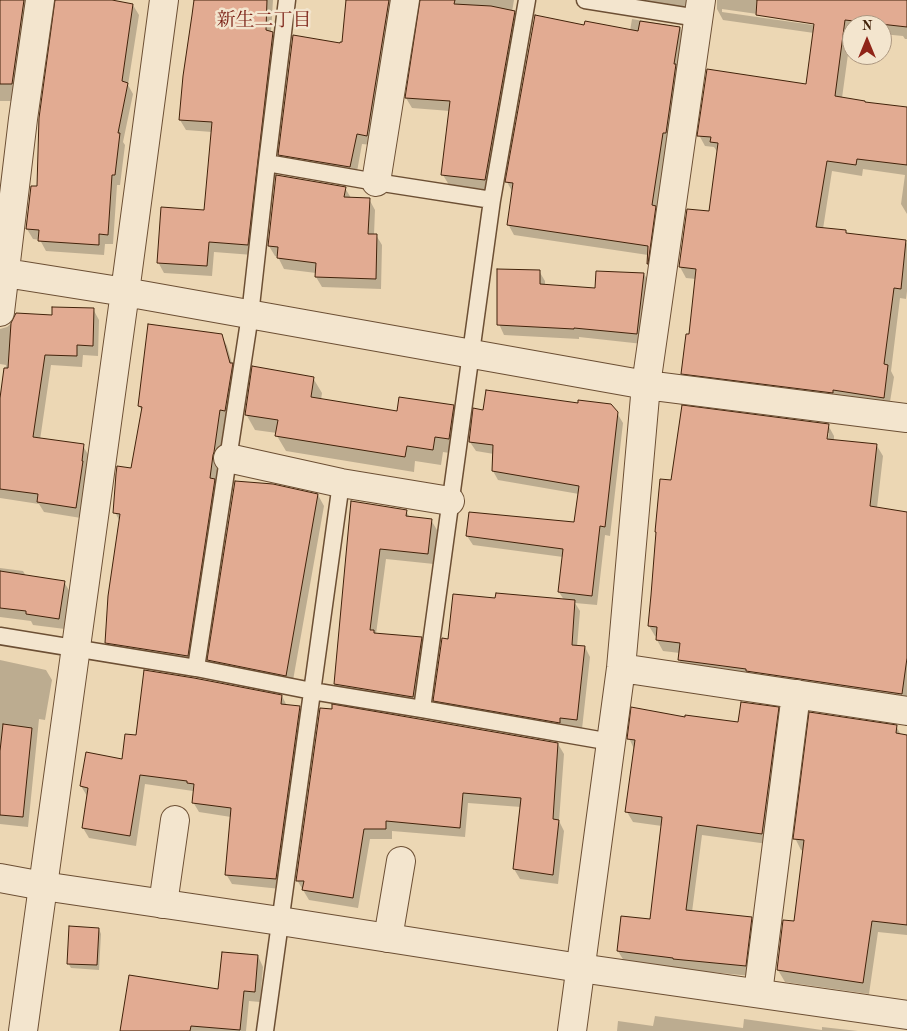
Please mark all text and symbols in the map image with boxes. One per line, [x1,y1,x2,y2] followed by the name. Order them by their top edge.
[217,10,311,32] district label: 新生二丁目
[842,15,892,65] north arrow
[862,19,872,33] text: N

